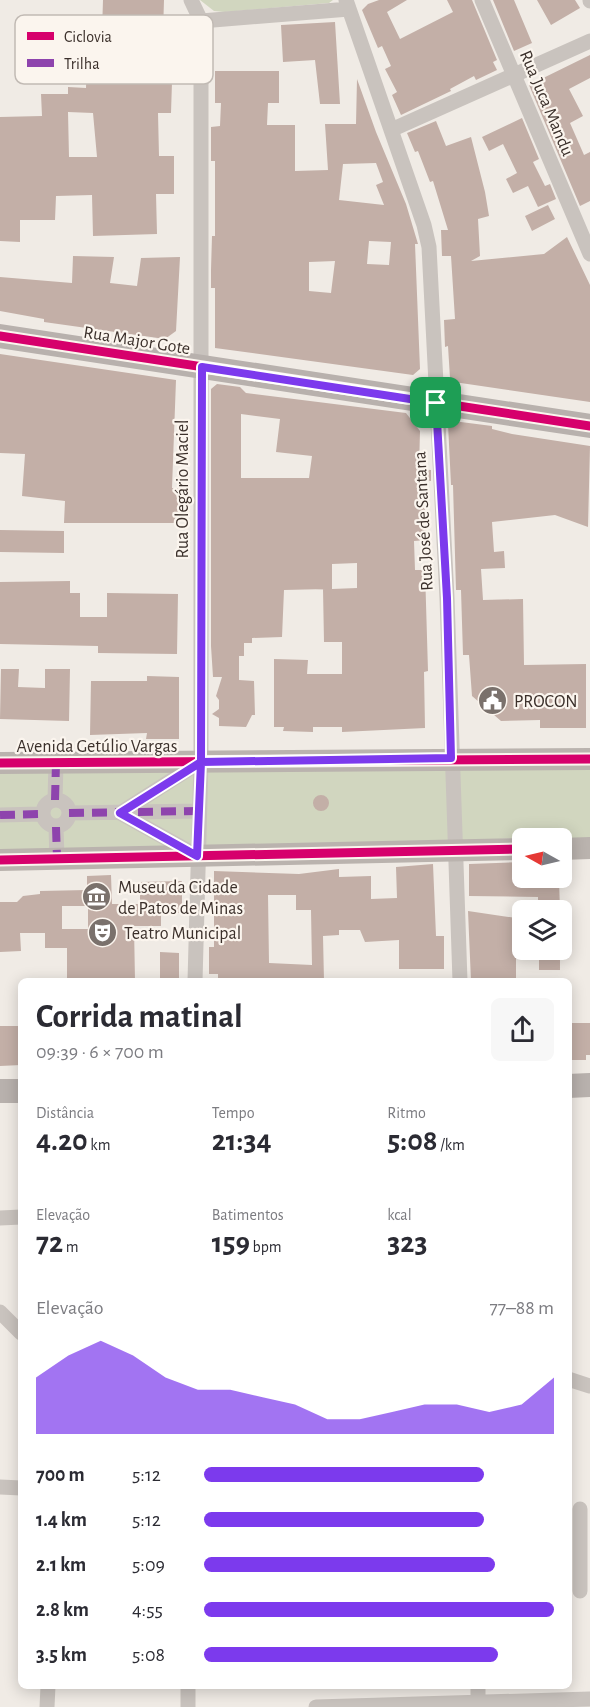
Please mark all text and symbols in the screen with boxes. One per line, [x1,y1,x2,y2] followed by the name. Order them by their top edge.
[15,15,213,84] legend
[64,29,112,45] text: Ciclovia
[516,48,576,159] street label: Rua Juca Mandu
[64,56,100,72] text: Trilha
[82,324,191,358] street label: Rua Major Gote
[410,377,461,428] pin
[419,386,452,419] icon: arrive
[174,419,192,559] street label: Rua Olegário Maciel
[411,451,437,591] street label: Rua José de Santana
[477,685,509,717] public building icon: PROCON
[514,693,578,711] place label: PROCON
[17,738,177,756] street label: Avenida Getúlio Vargas
[512,828,572,888] north arrow
[512,828,572,960] map controls
[118,879,243,918] place label: Museu da Cidade de Patos de Minas
[81,881,113,913] museum icon: Museu da Cidade de Patos de Minas
[512,900,572,960] button: layers
[87,917,119,949] theatre icon: Teatro Municipal
[124,925,241,943] place label: Teatro Municipal
[491,998,554,1061] button: share
[36,1001,243,1034] text: Corrida matinal
[36,1042,164,1062] text: 09:39 · 6 × 700 m
[36,1105,94,1121] text: Distância
[212,1105,255,1121] text: Tempo
[387,1105,426,1121] text: Ritmo
[36,1126,88,1156] text: 4.20
[212,1126,271,1156] text: 21:34
[387,1126,438,1156] text: 5:08
[88,1137,110,1153] text: km
[438,1137,465,1153] text: /km
[36,1207,90,1223] text: Elevação
[212,1207,284,1223] text: Batimentos
[387,1207,412,1223] text: kcal
[36,1228,63,1258] text: 72
[212,1228,250,1258] text: 159
[387,1228,427,1258] text: 323
[63,1239,79,1255] text: m
[250,1239,282,1255] text: bpm
[36,1298,104,1318] text: Elevação
[490,1298,554,1318] text: 77–88 m
[36,1465,85,1485] text: 700 m
[132,1465,161,1485] text: 5:12
[36,1510,87,1530] text: 1.4 km
[132,1510,161,1530] text: 5:12
[36,1555,86,1575] text: 2.1 km
[132,1555,165,1575] text: 5:09
[36,1600,89,1620] text: 2.8 km
[132,1600,163,1620] text: 4:55
[36,1645,87,1665] text: 3.5 km
[132,1645,165,1665] text: 5:08

